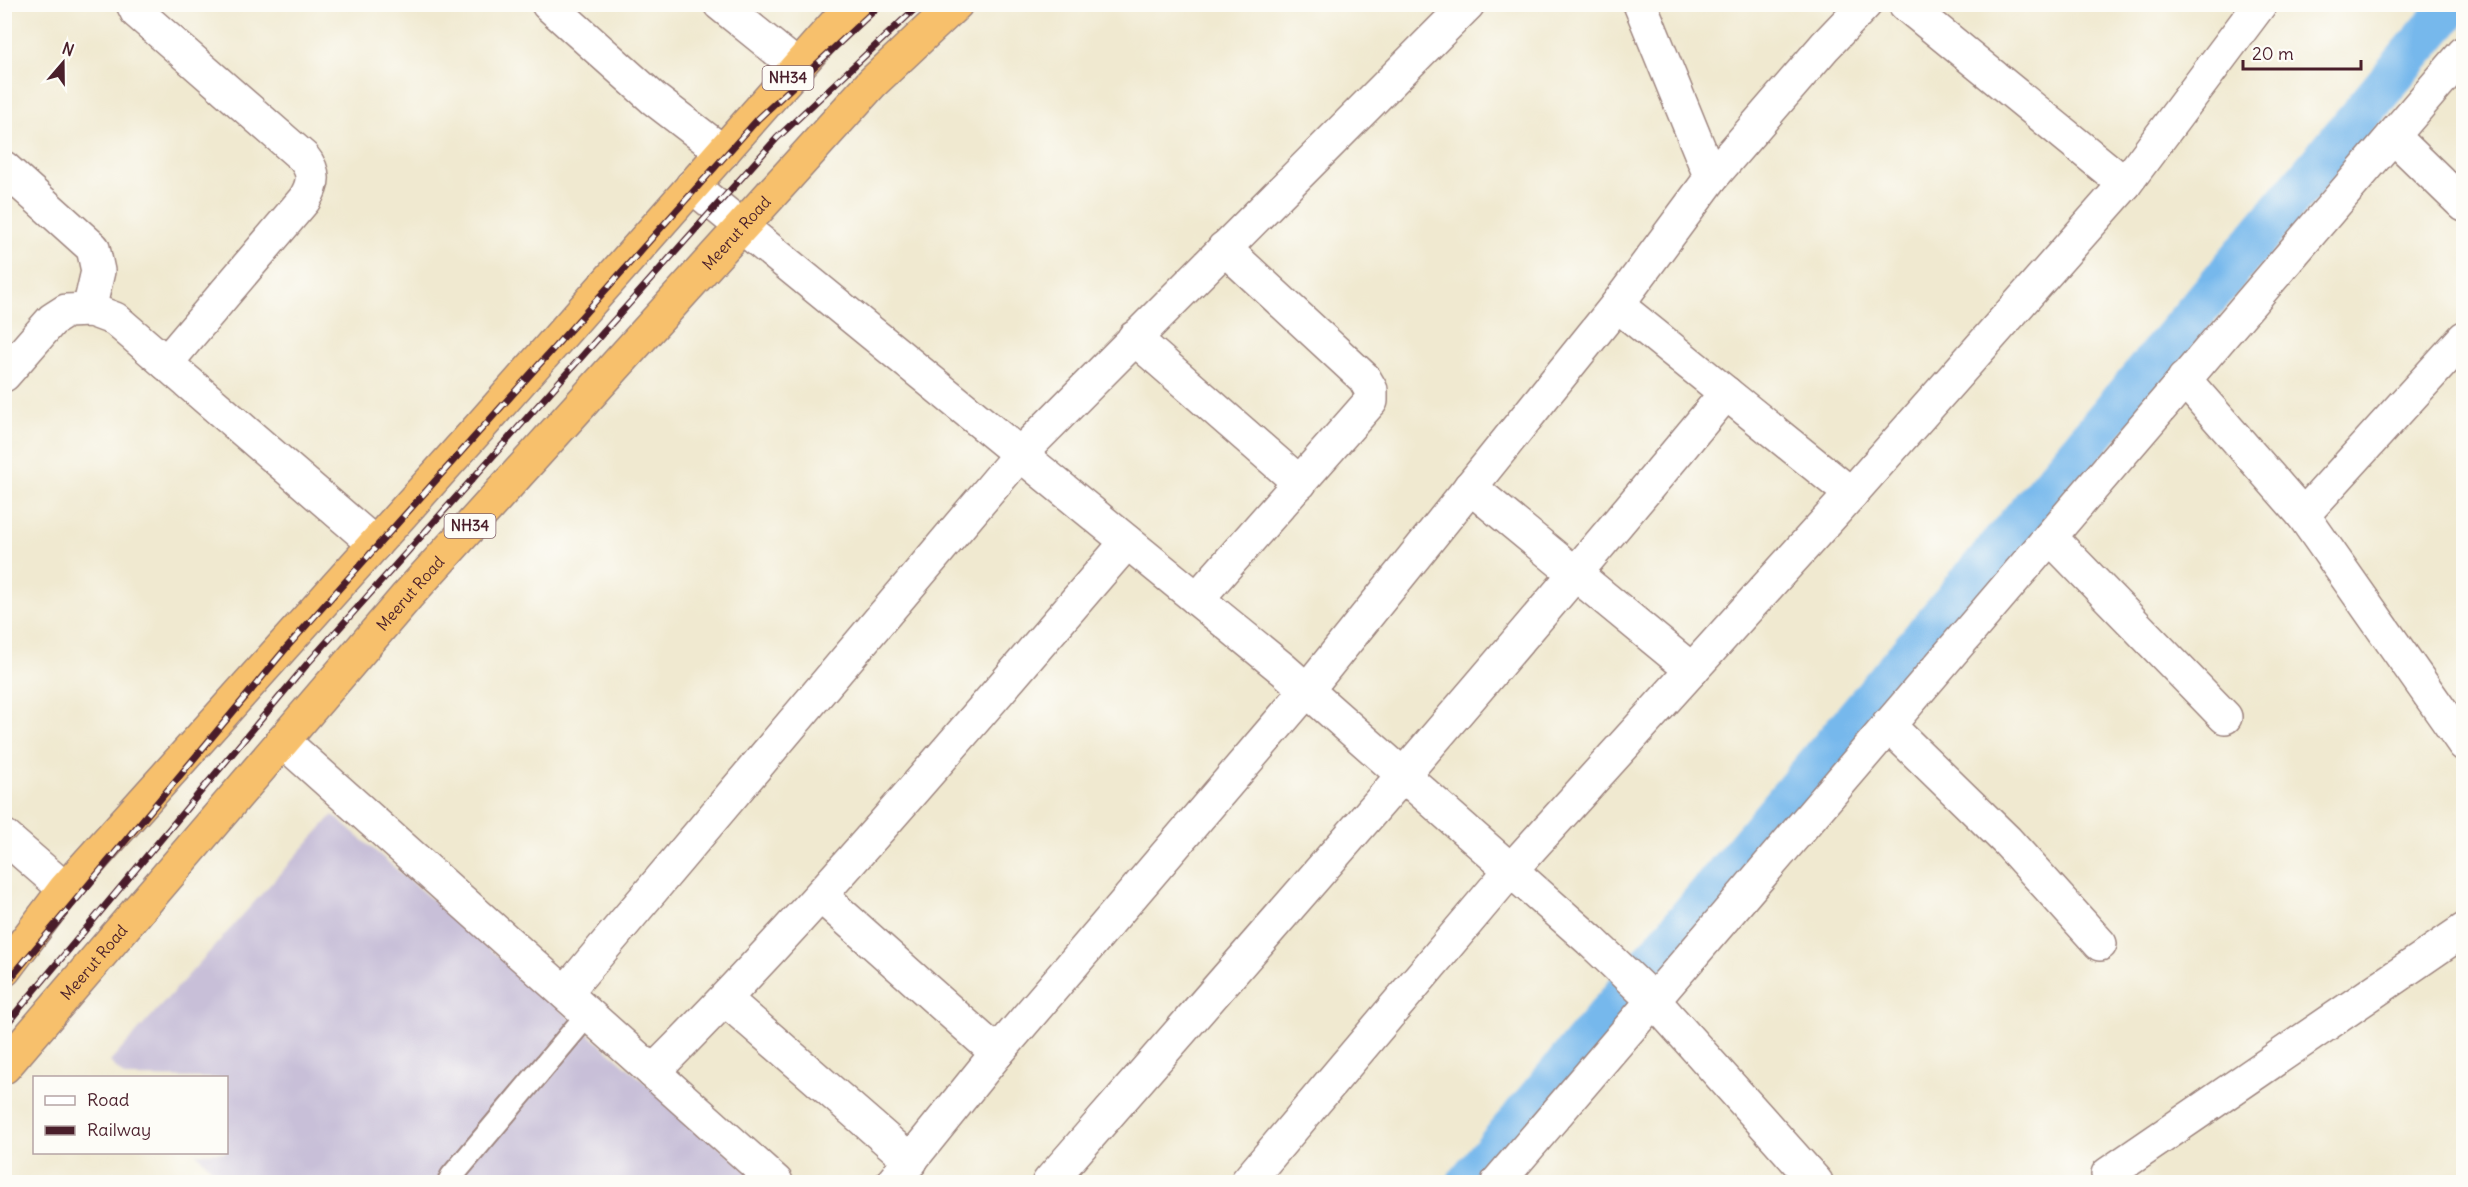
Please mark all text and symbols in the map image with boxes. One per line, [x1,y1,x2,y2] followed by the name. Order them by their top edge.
[33,33,93,93] north arrow
[2243,33,2362,71] scale bar
[60,38,77,60] text: N
[2252,42,2294,65] text: 20 m
[762,66,814,90] road number: NH34
[698,192,775,274] street label: Meerut Road
[444,514,496,538] road number: NH34
[372,552,448,635] street label: Meerut Road
[56,920,131,1004] street label: Meerut Road
[33,1076,228,1154] legend
[87,1088,130,1111] text: Road
[87,1118,151,1141] text: Railway

